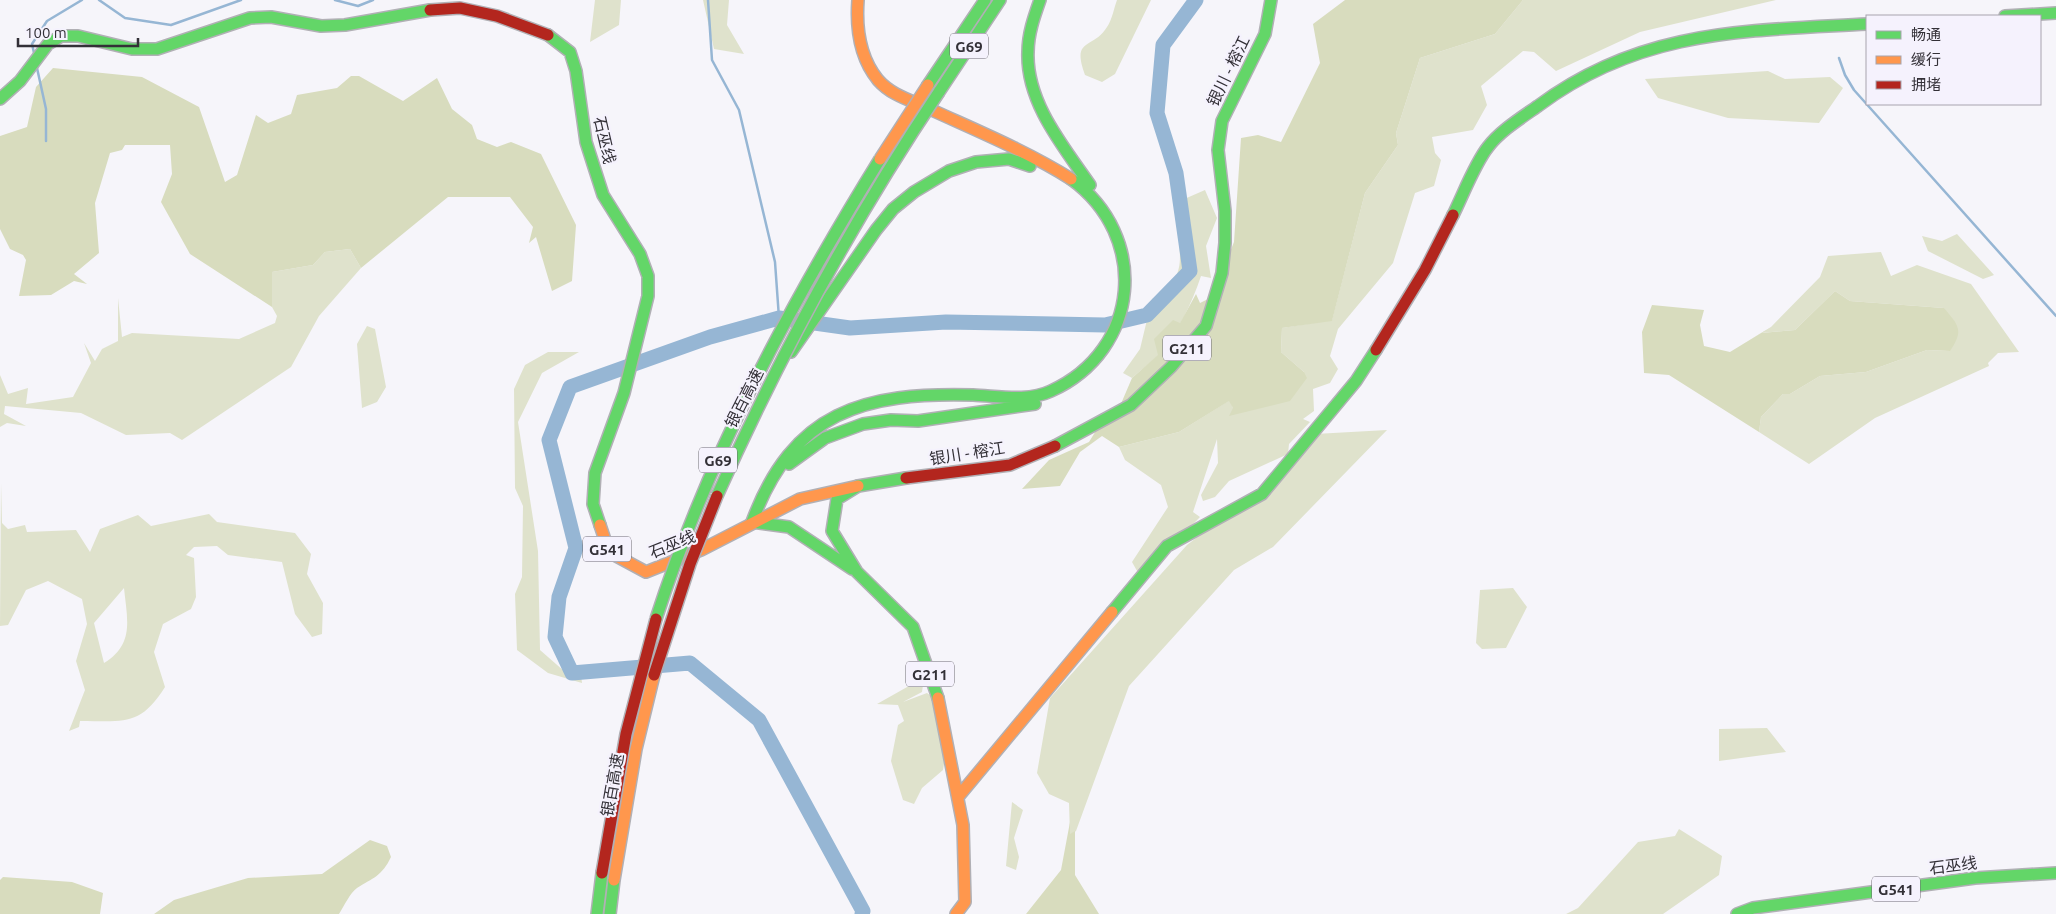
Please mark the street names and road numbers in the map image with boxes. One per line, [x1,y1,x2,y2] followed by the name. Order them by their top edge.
[1203,33,1253,109] street label: 银川 - 榕江
[950,34,988,58] road number: G69
[591,115,619,165] street label: 石巫线
[1163,336,1211,360] road number: G211
[721,365,767,431] street label: 银百高速
[928,438,1006,468] street label: 银川 - 榕江
[699,448,737,472] road number: G69
[646,527,698,561] street label: 石巫线
[583,536,631,562] road number: G541
[906,662,954,686] road number: G211
[598,752,626,818] street label: 银百高速
[1928,853,1978,877] street label: 石巫线
[1872,876,1920,902] road number: G541

